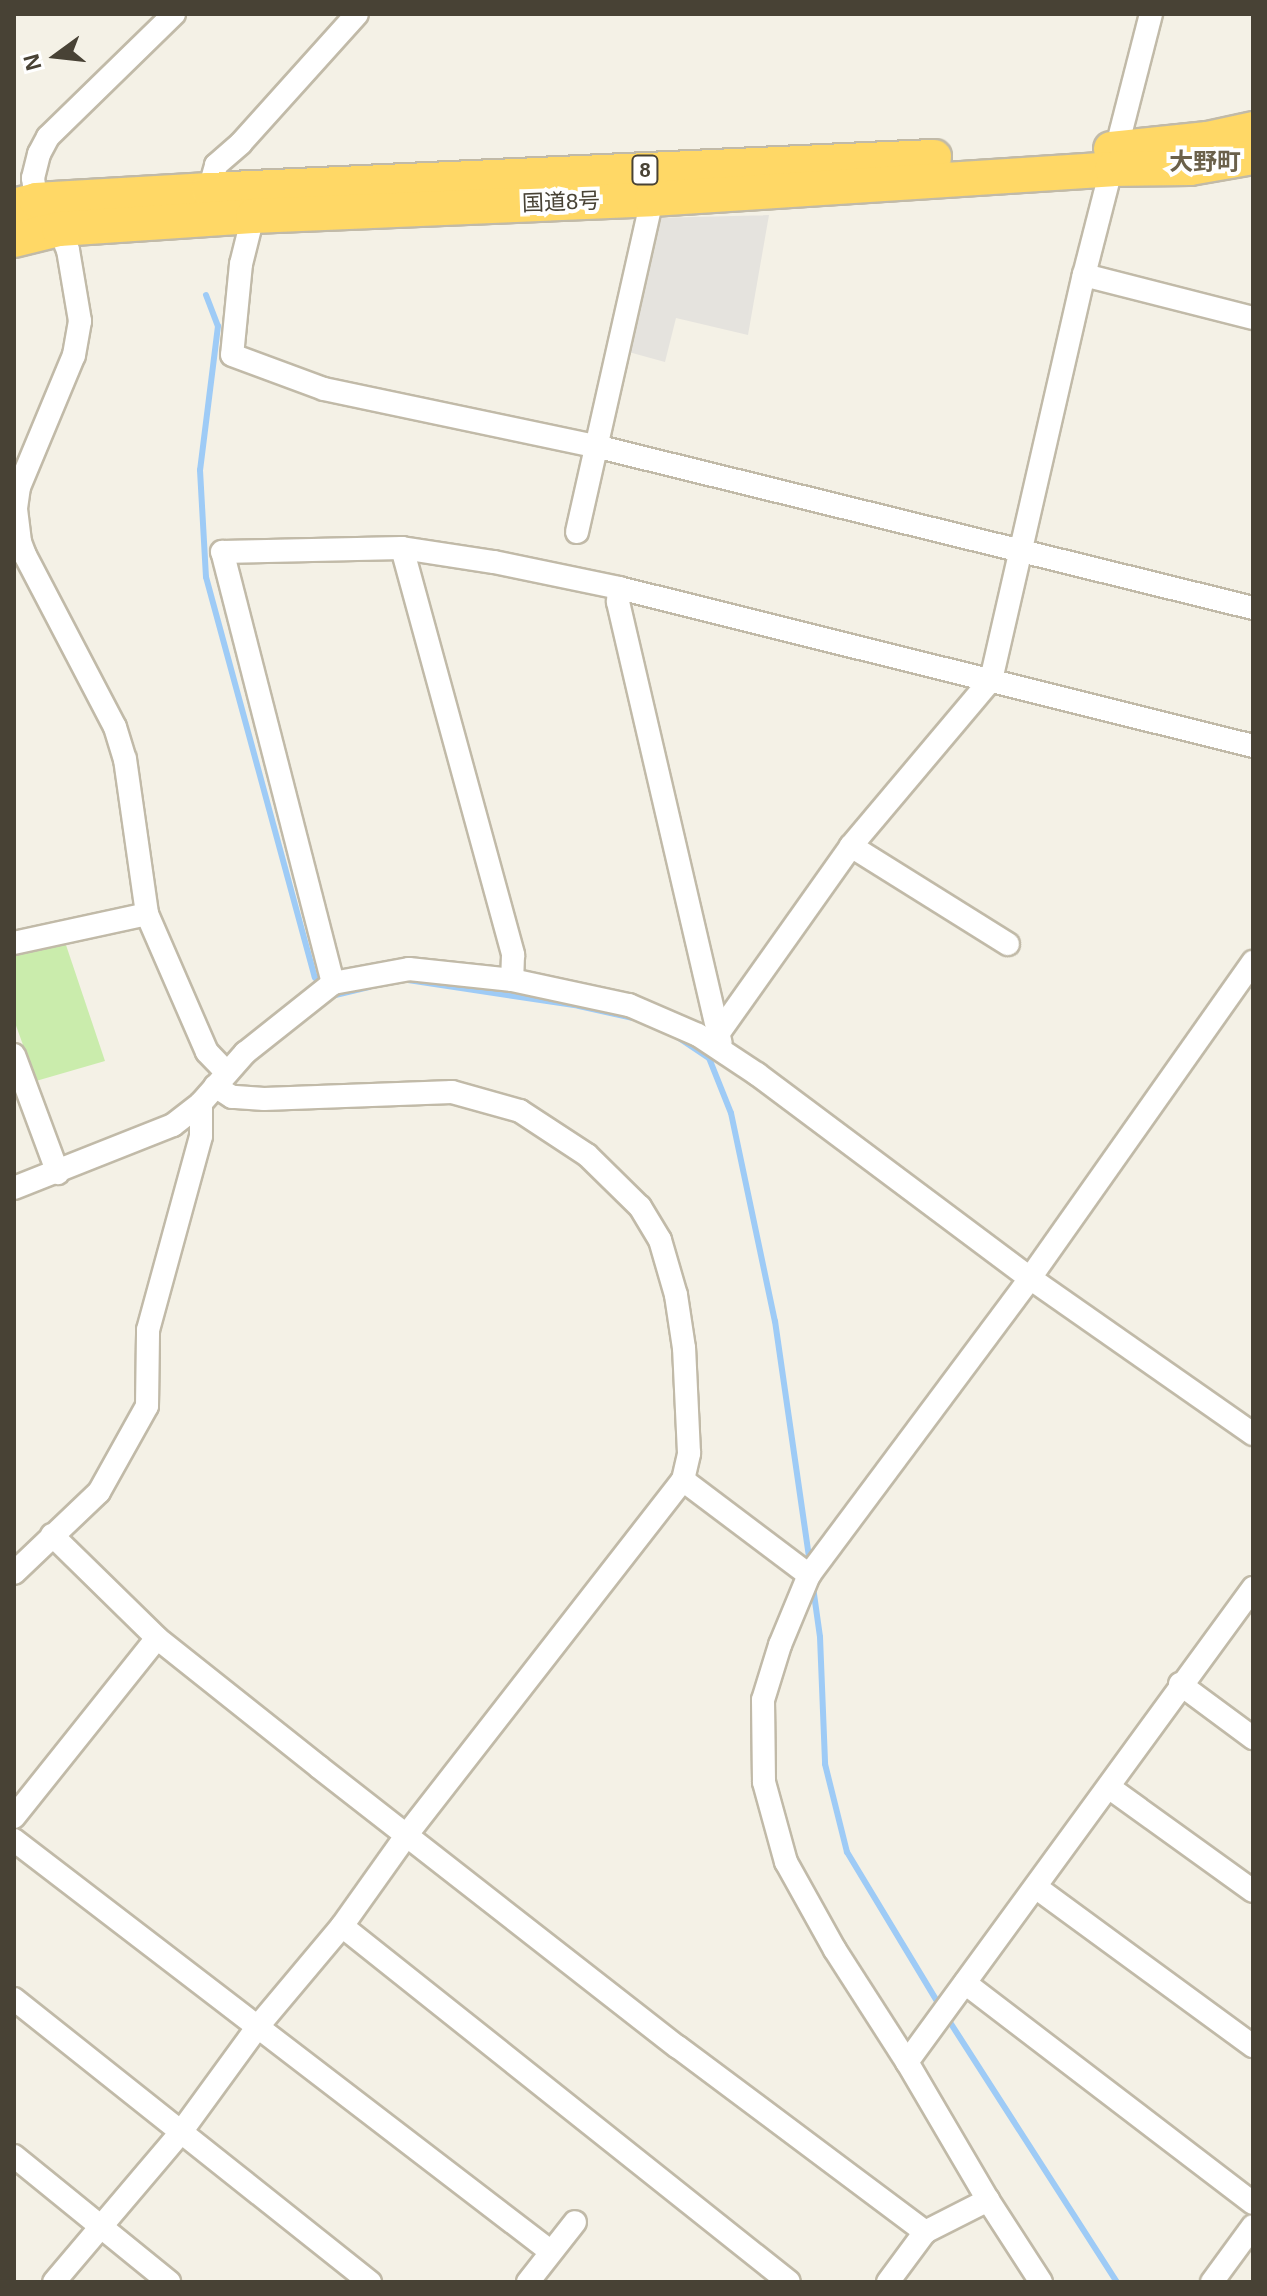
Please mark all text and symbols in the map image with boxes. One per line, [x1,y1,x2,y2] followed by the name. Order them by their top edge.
[16,16,96,96] north arrow
[18,51,46,73] text: N
[1169,148,1241,176] district label: 大野町
[631,154,659,186] road number: 8
[521,187,601,217] street label: 国道8号

